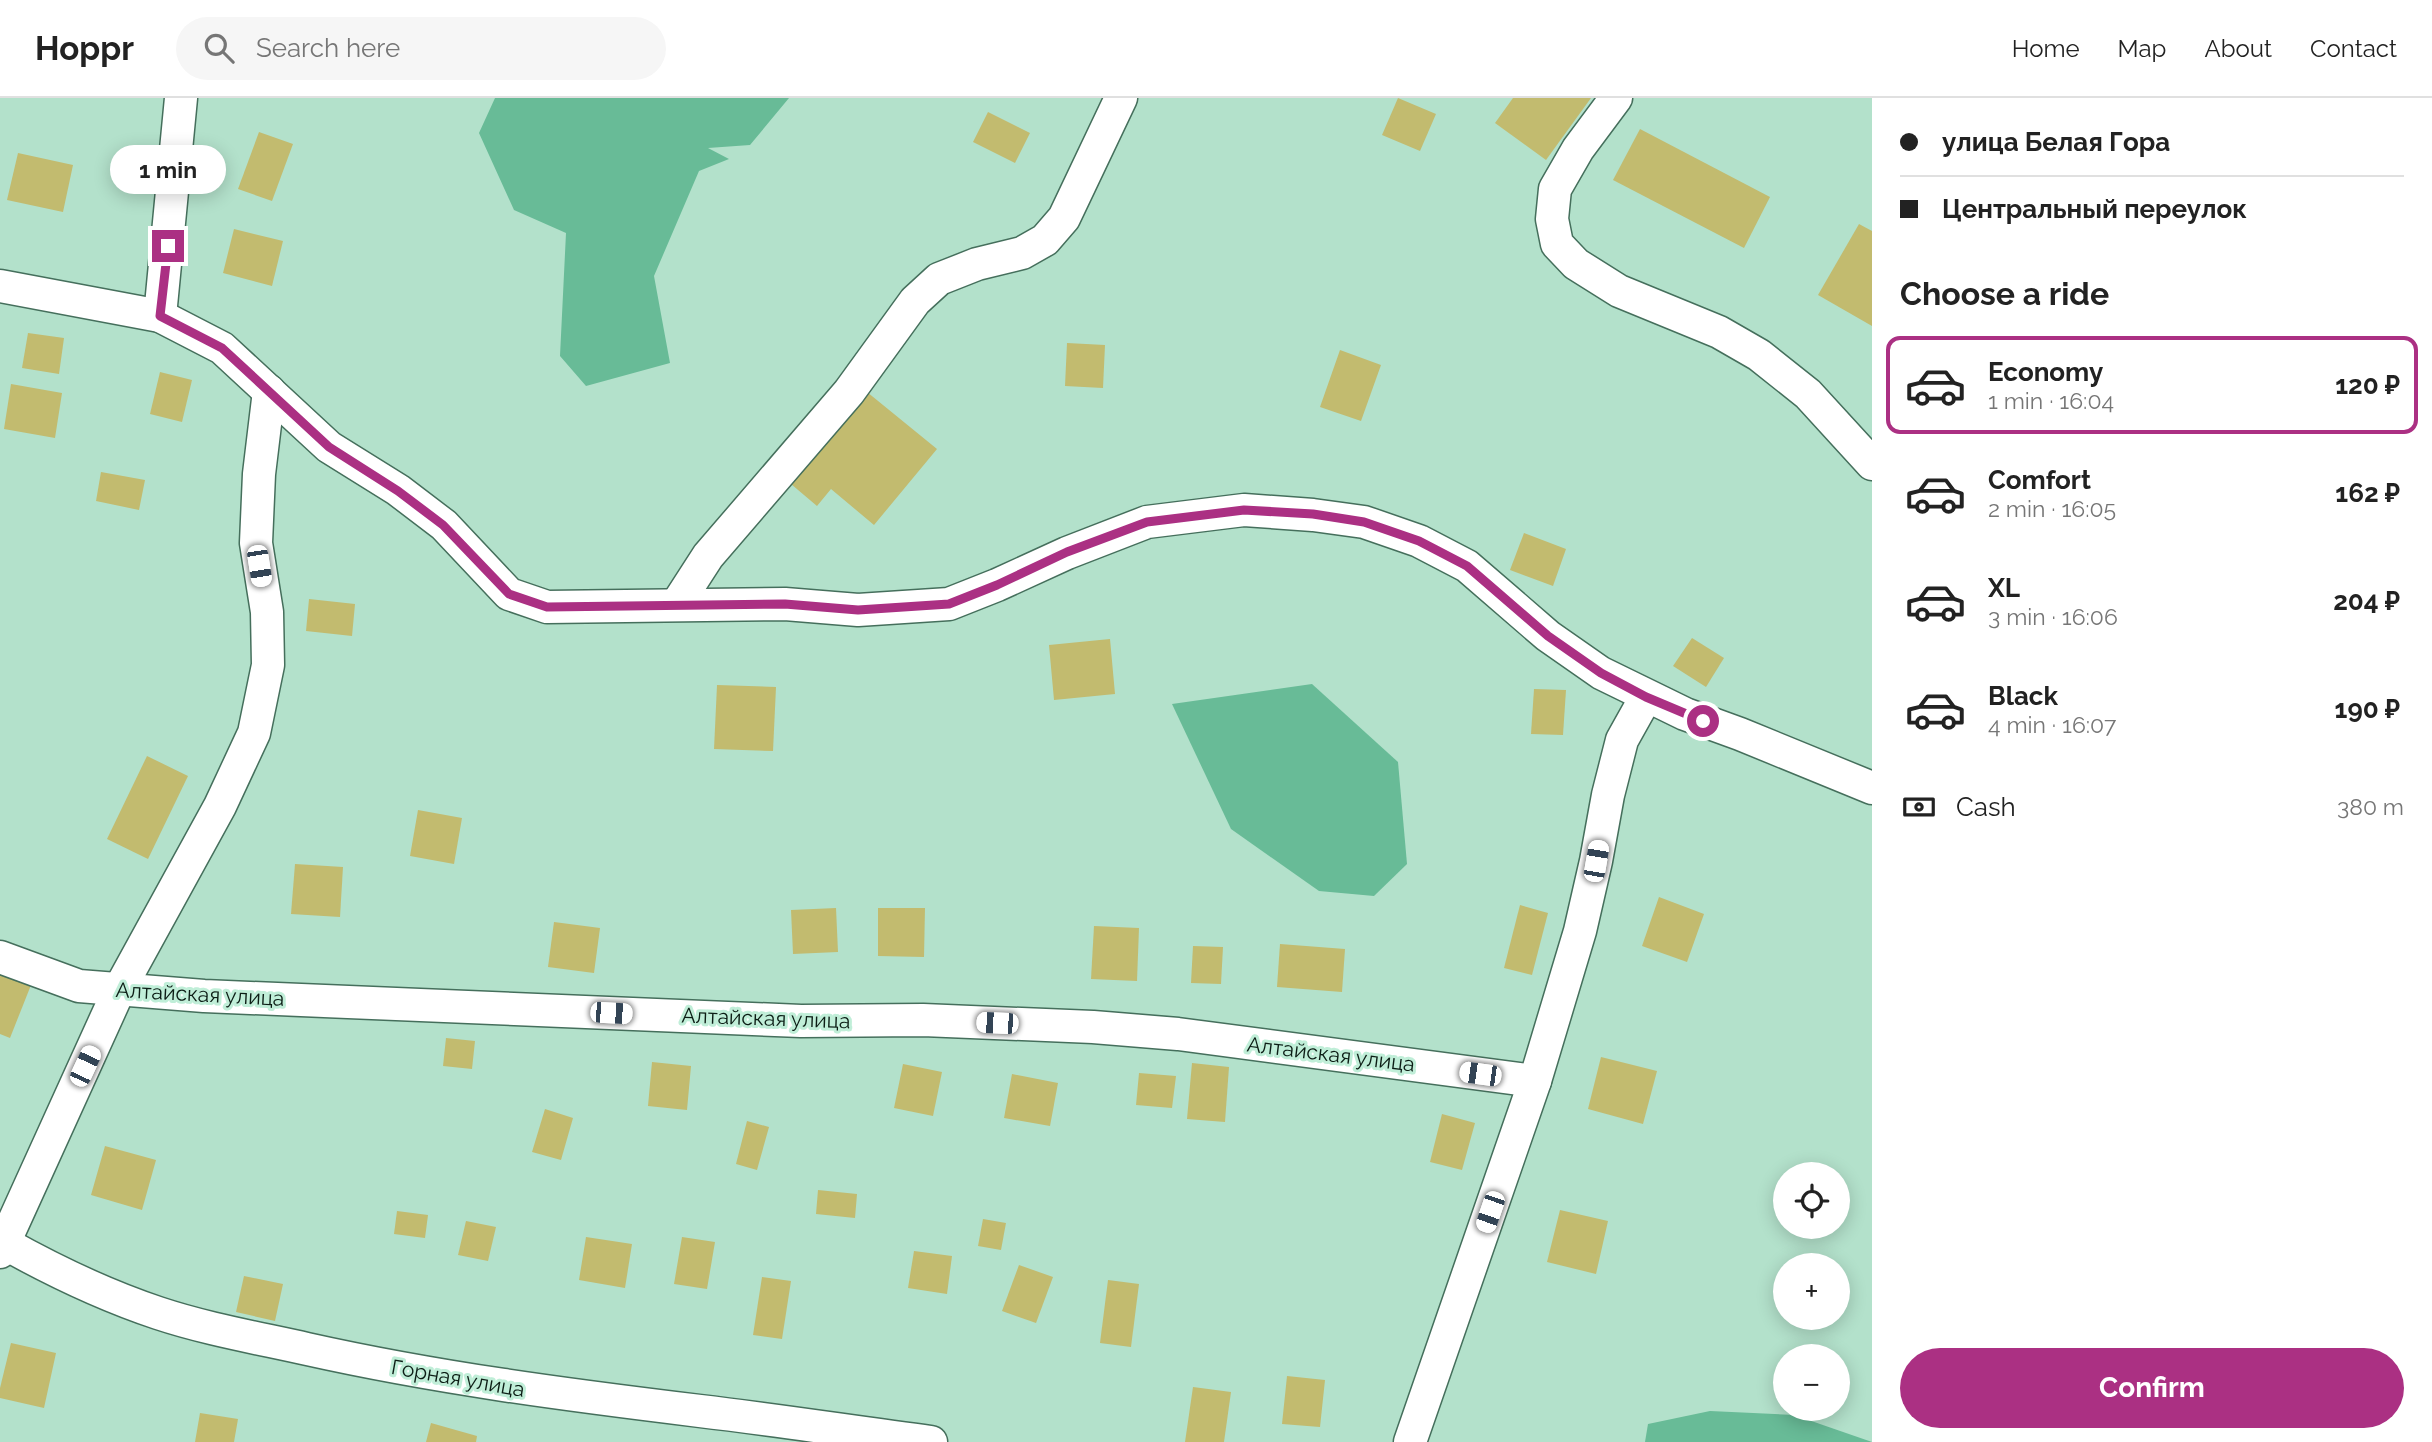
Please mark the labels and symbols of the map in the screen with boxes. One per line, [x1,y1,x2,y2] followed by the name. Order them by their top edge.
[110,144,226,194] callout: 1 min
[152,230,184,262] route end
[246,544,273,588] car
[1687,705,1719,737] route start
[1583,838,1610,884] car
[115,977,285,1011] street label: Алтайская улица
[590,1001,633,1025] car
[681,1003,851,1033] street label: Алтайская улица
[976,1012,1019,1034] car
[1246,1031,1416,1077] street label: Алтайская улица
[67,1043,104,1089] car
[1458,1061,1503,1087] car
[1474,1189,1507,1235] car
[389,1354,527,1402] street label: Горная улица

